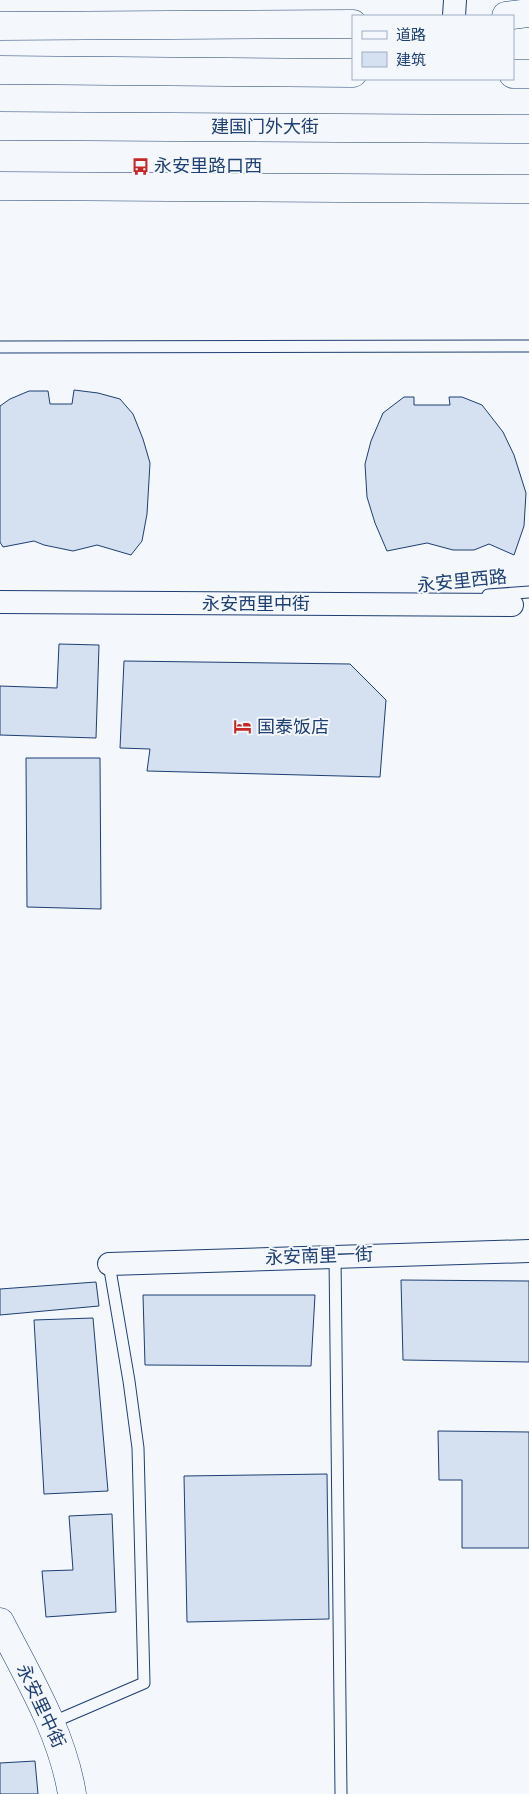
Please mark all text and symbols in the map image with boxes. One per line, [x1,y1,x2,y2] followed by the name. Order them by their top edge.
[352,15,514,80] legend
[396,26,426,44] text: 道路
[396,51,426,69] text: 建筑
[211,116,319,138] street label: 建国门外大街
[154,155,262,177] place label: 永安里路口西
[130,156,150,176] bus stop icon: 永安里路口西
[416,565,508,597] street label: 永安里西路
[202,593,310,615] street label: 永安西里中街
[257,716,329,738] place label: 国泰饭店
[233,717,253,737] hotel icon: 国泰饭店
[265,1243,373,1269] street label: 永安南里一街
[12,1661,70,1751] street label: 永安里中街

